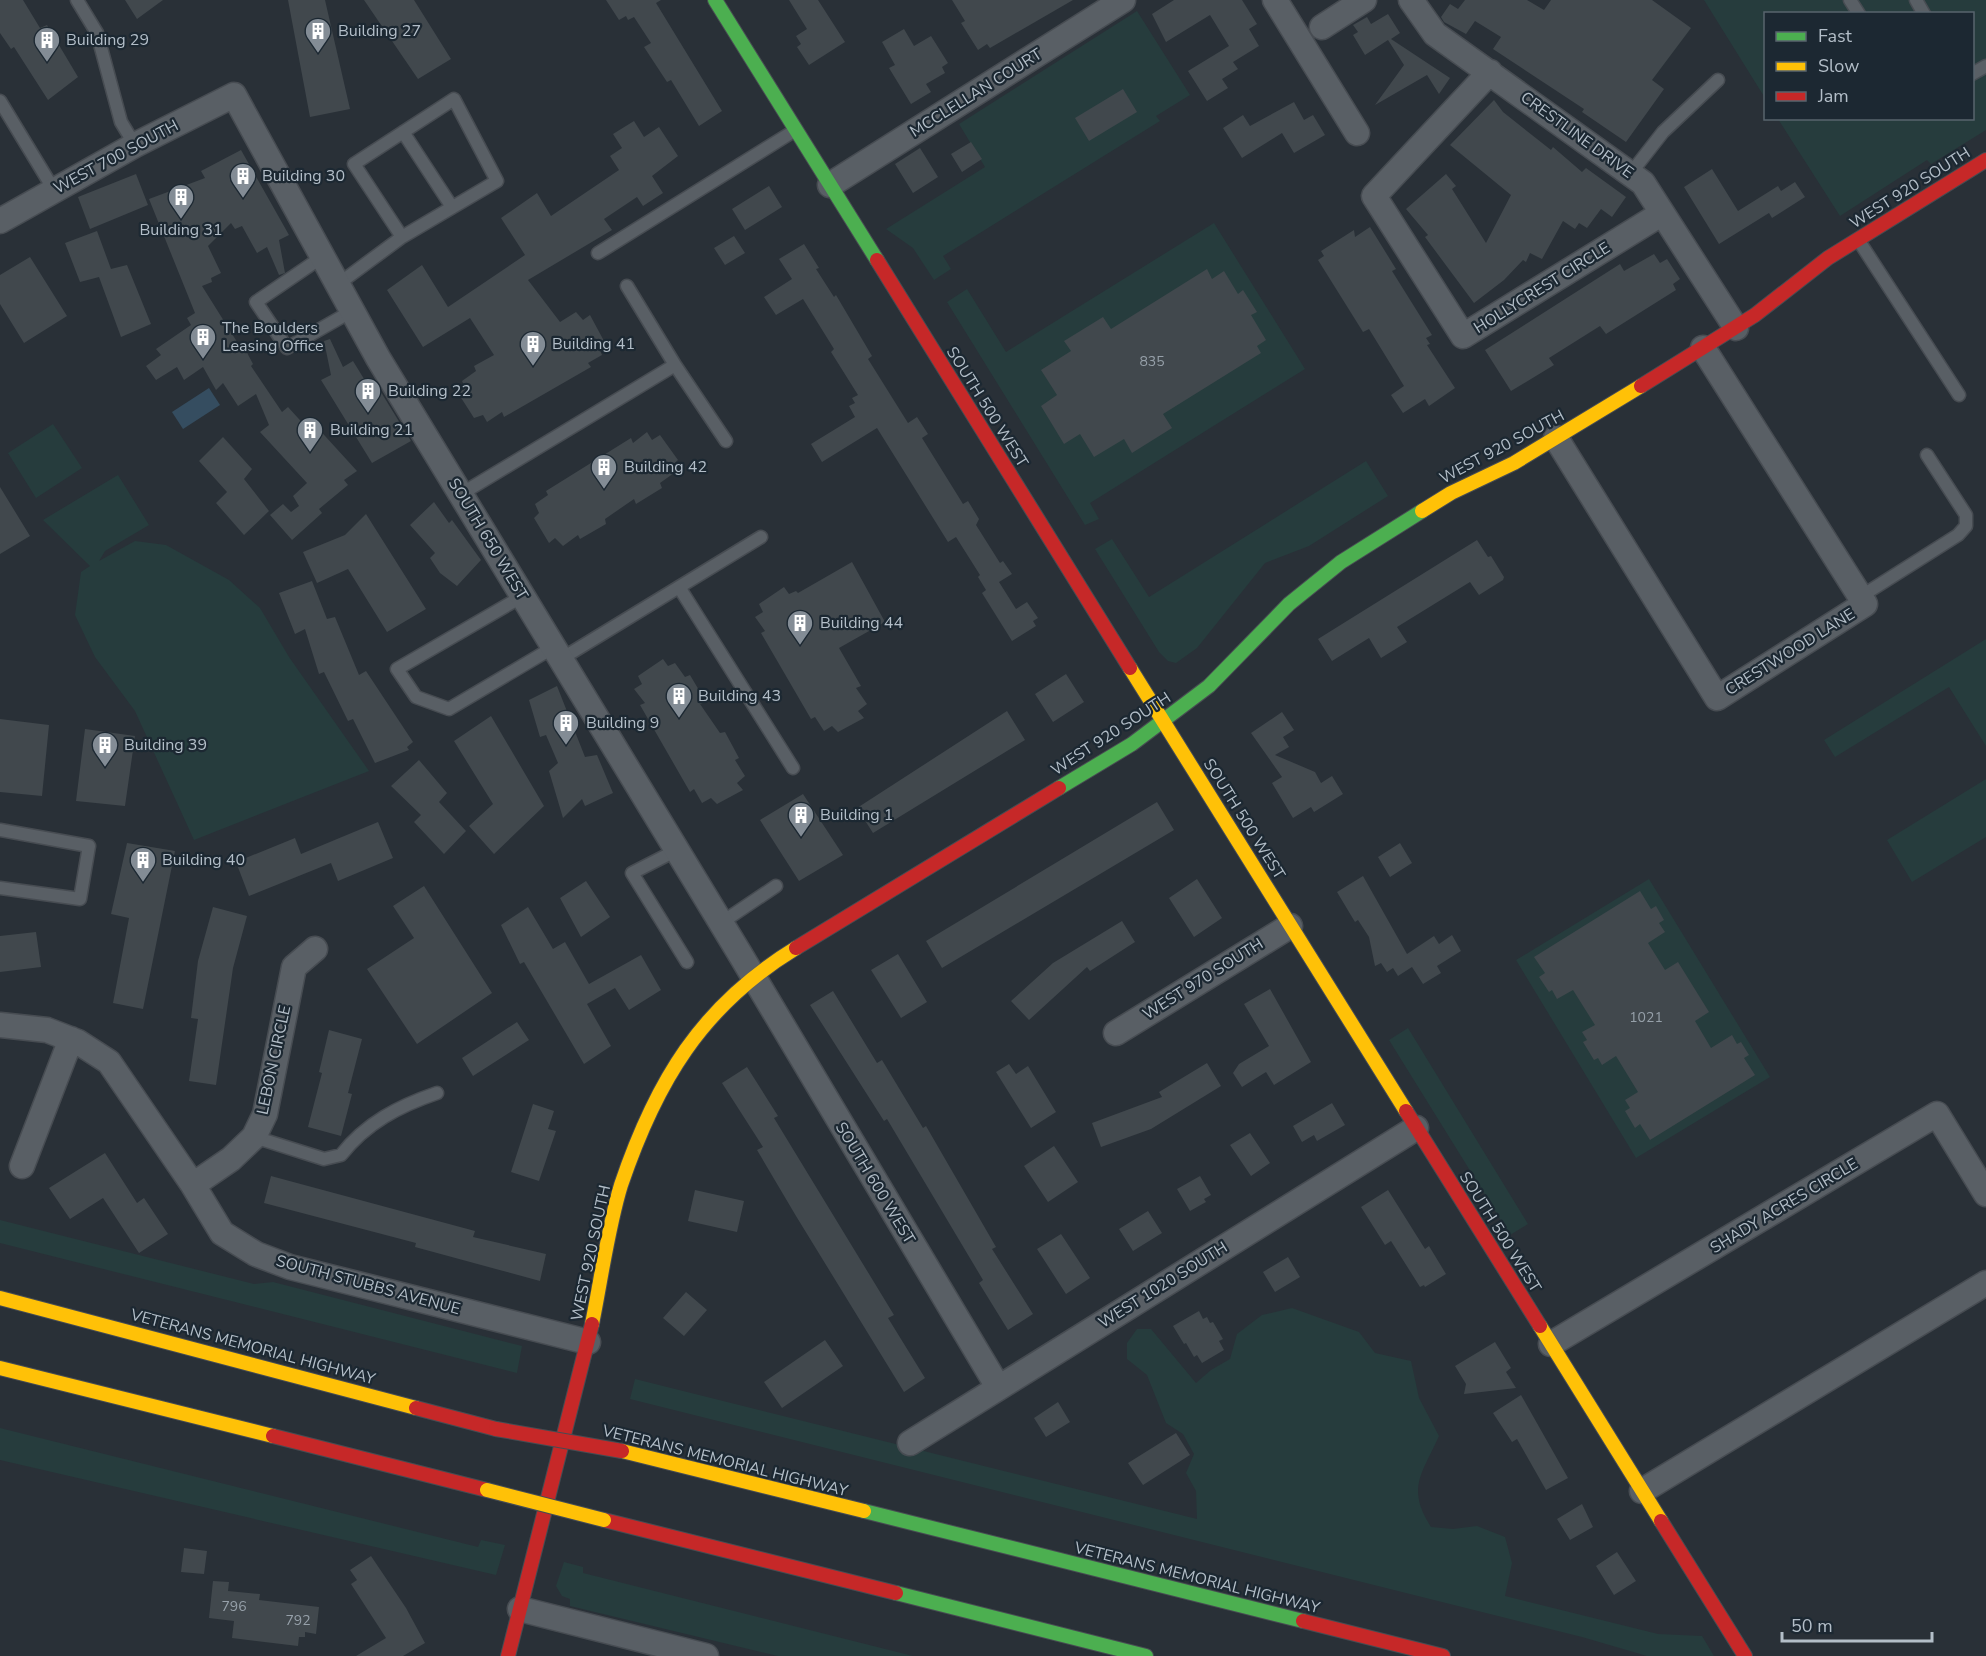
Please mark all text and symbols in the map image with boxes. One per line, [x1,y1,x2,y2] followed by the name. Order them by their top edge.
[1764,12,1974,120] legend
[303,16,333,54] building icon: Building 27
[338,20,421,42] place label: Building 27
[1818,24,1853,48] text: Fast
[32,25,62,63] building icon: Building 29
[66,29,149,51] place label: Building 29
[906,43,1047,143] street label: MCCLELLAN COURT
[1818,54,1859,78] text: Slow
[1817,84,1849,108] text: Jam
[1516,86,1638,184] street label: CRESTLINE DRIVE
[50,115,182,199] street label: WEST 700 SOUTH
[1845,142,1975,234] street label: WEST 920 SOUTH
[228,161,258,199] building icon: Building 30
[262,165,345,187] place label: Building 30
[166,182,196,220] building icon: Building 31
[140,219,222,241] place label: Building 31
[1470,237,1614,339] street label: HOLLYCREST CIRCLE
[222,317,324,357] place label: The Boulders Leasing Office
[188,322,218,360] building icon: The Boulders Leasing Office
[518,329,548,367] building icon: Building 41
[552,333,635,355] place label: Building 41
[941,342,1033,472] street label: SOUTH 500 WEST
[1139,352,1165,371] house number: 835
[353,376,383,414] building icon: Building 22
[388,380,471,402] place label: Building 22
[1436,405,1568,489] street label: WEST 920 SOUTH
[295,415,325,453] building icon: Building 21
[330,419,413,441] place label: Building 21
[589,452,619,490] building icon: Building 42
[624,456,707,478] place label: Building 42
[443,474,533,604] street label: SOUTH 650 WEST
[1721,603,1859,701] street label: CRESTWOOD LANE
[785,608,815,646] building icon: Building 44
[820,612,903,634] place label: Building 44
[664,681,694,719] building icon: Building 43
[698,685,781,707] place label: Building 43
[1047,687,1175,781] street label: WEST 920 SOUTH
[551,708,581,746] building icon: Building 9
[586,712,659,734] place label: Building 9
[90,730,120,768] building icon: Building 39
[124,734,207,756] place label: Building 39
[1198,754,1290,884] street label: SOUTH 500 WEST
[786,800,816,838] building icon: Building 1
[820,804,893,826] place label: Building 1
[128,845,158,883] building icon: Building 40
[162,849,245,871] place label: Building 40
[1138,933,1268,1025] street label: WEST 970 SOUTH
[252,1003,296,1117] street label: LEBON CIRCLE
[1629,1008,1663,1027] house number: 1021
[830,1118,920,1248] street label: SOUTH 600 WEST
[1706,1153,1862,1259] street label: SHADY ACRES CIRCLE
[1454,1167,1546,1297] street label: SOUTH 500 WEST
[566,1183,616,1323] street label: WEST 920 SOUTH
[1094,1236,1232,1334] street label: WEST 1020 SOUTH
[273,1250,463,1320] street label: SOUTH STUBBS AVENUE
[127,1303,378,1390] street label: VETERANS MEMORIAL HIGHWAY
[599,1420,850,1502] street label: VETERANS MEMORIAL HIGHWAY
[1071,1537,1322,1619] street label: VETERANS MEMORIAL HIGHWAY
[221,1597,247,1616] house number: 796
[1782,1605,1932,1643] scale bar
[285,1611,311,1630] house number: 792
[1791,1614,1833,1638] text: 50 m

